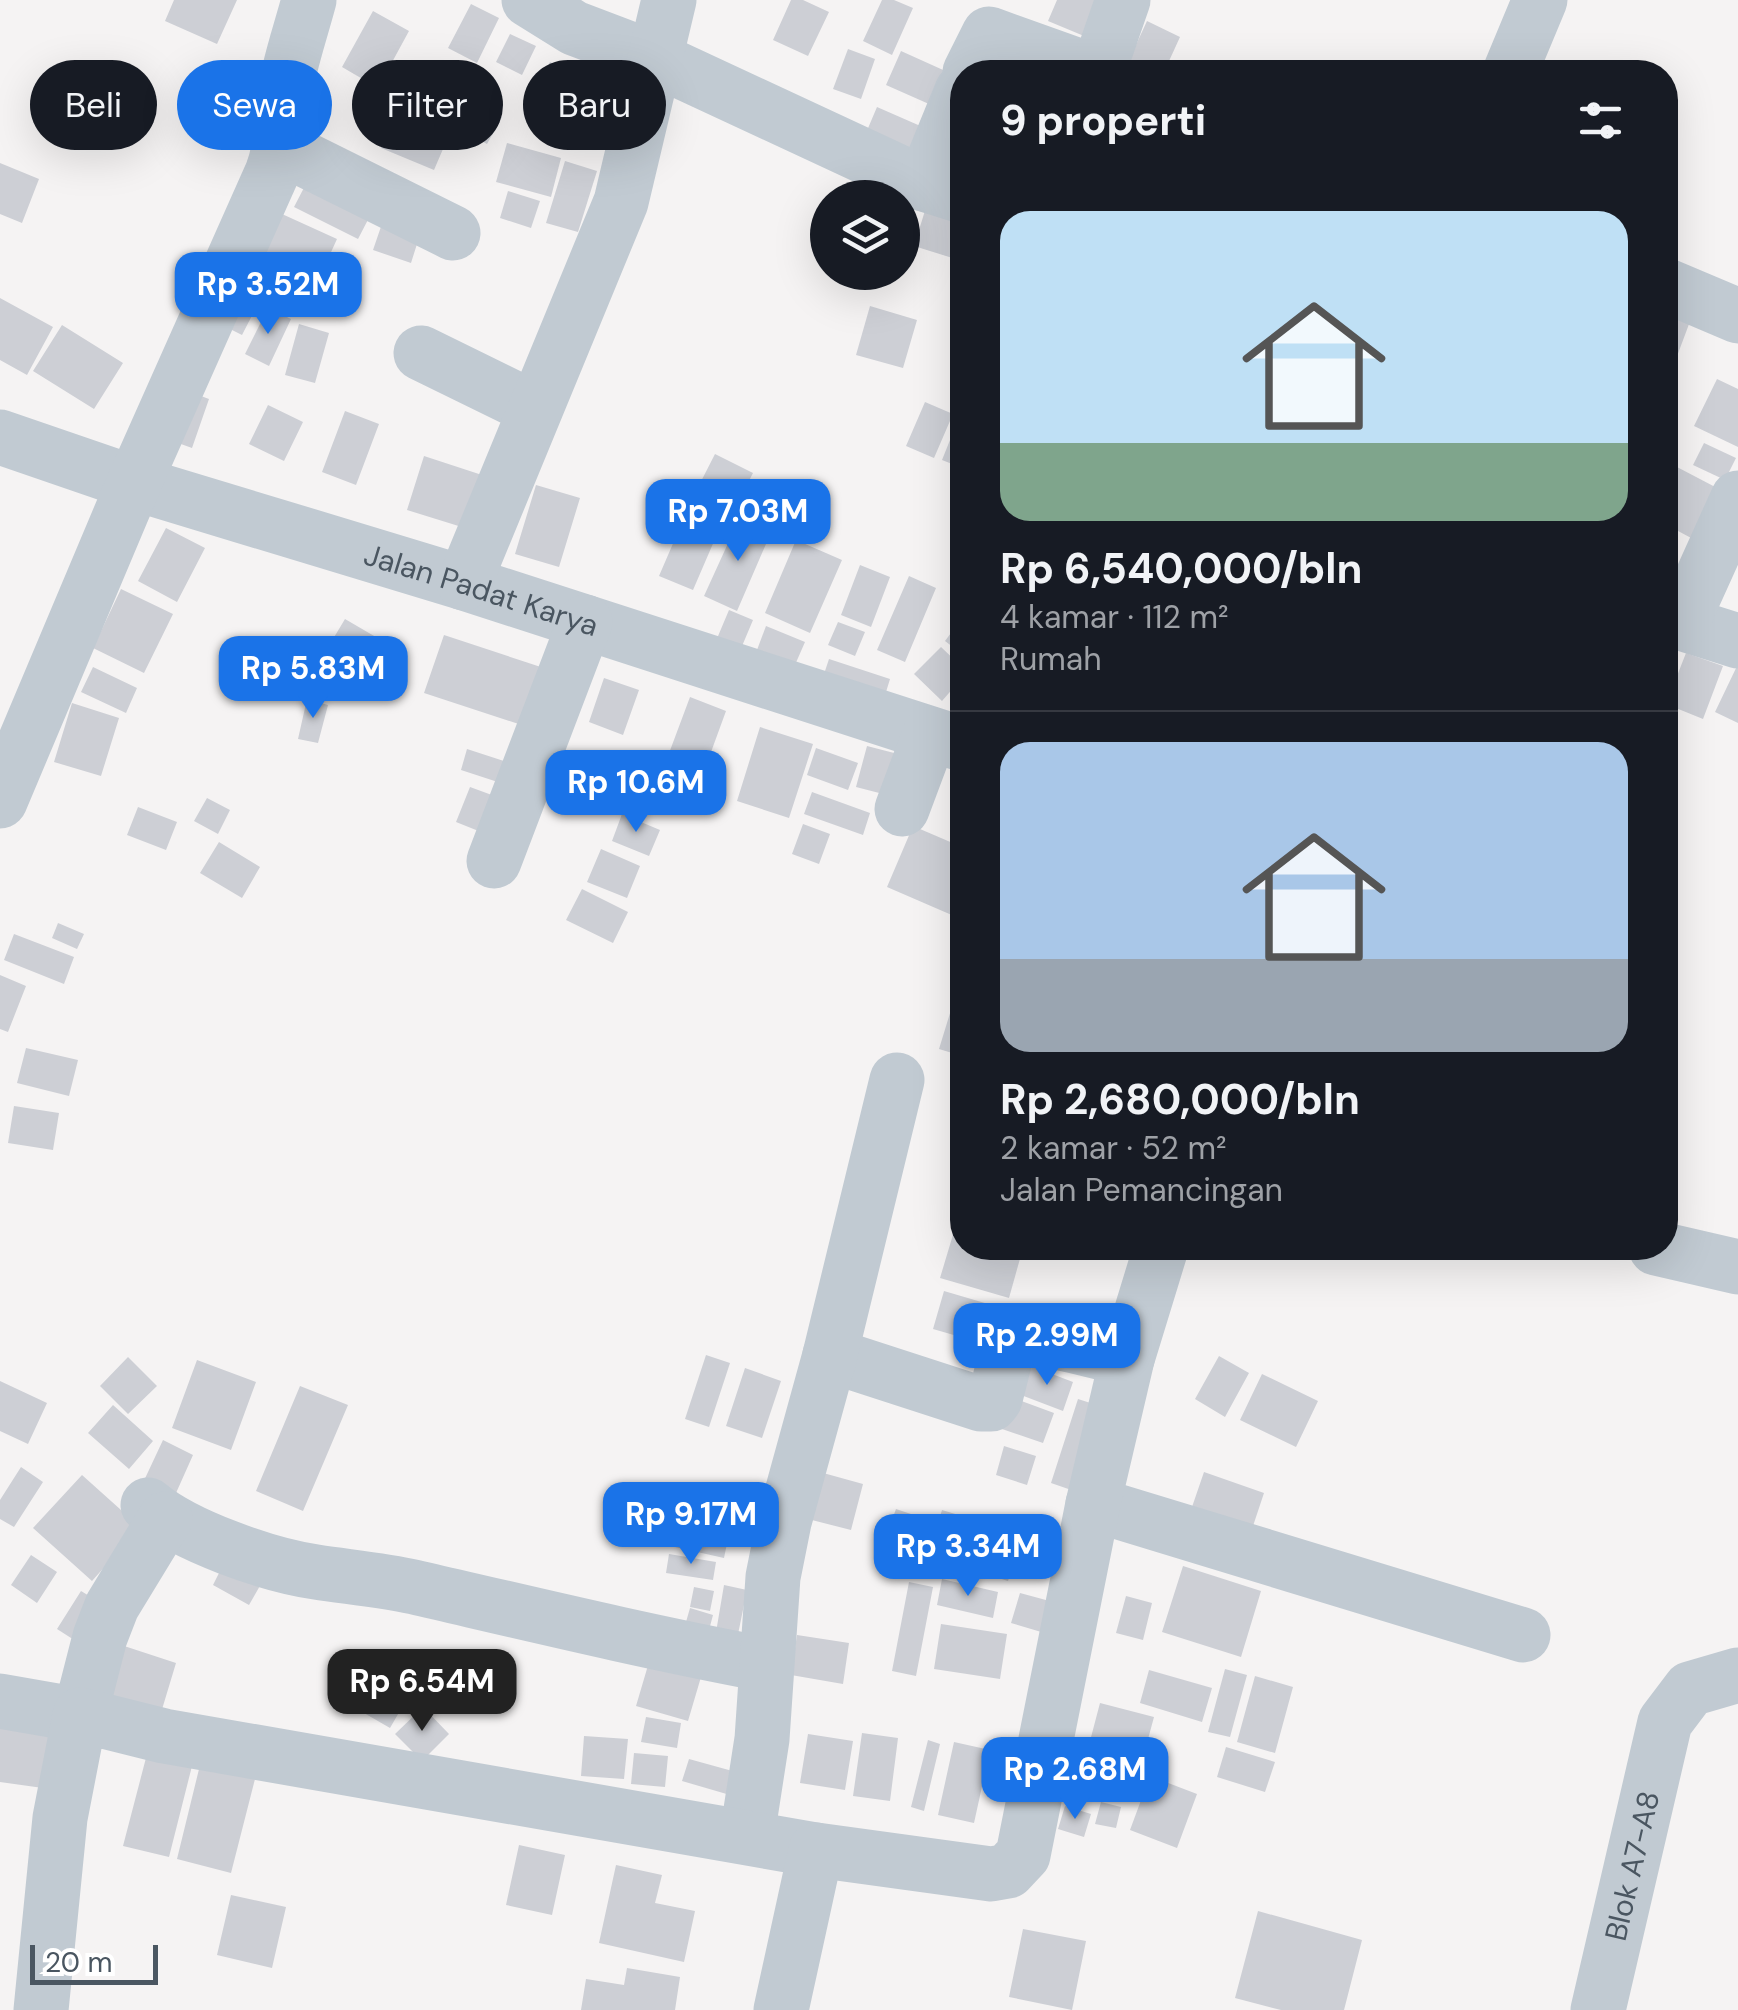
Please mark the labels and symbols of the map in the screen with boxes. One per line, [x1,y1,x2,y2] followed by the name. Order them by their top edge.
[165,252,371,337] pin: Rp 3.52M
[635,479,841,564] pin: Rp 7.03M
[360,534,603,645] street label: Jalan Padat Karya
[210,636,416,721] pin: Rp 5.83M
[533,750,739,835] pin: Rp 10.6M
[944,1303,1150,1388] pin: Rp 2.99M
[588,1482,794,1567] pin: Rp 9.17M
[865,1514,1071,1599] pin: Rp 3.34M
[319,1649,525,1734] pin: Rp 6.54M
[972,1737,1178,1822] pin: Rp 2.68M
[1595,1787,1668,1945] street label: Blok A7-A8
[30,1940,158,1984] scale bar

